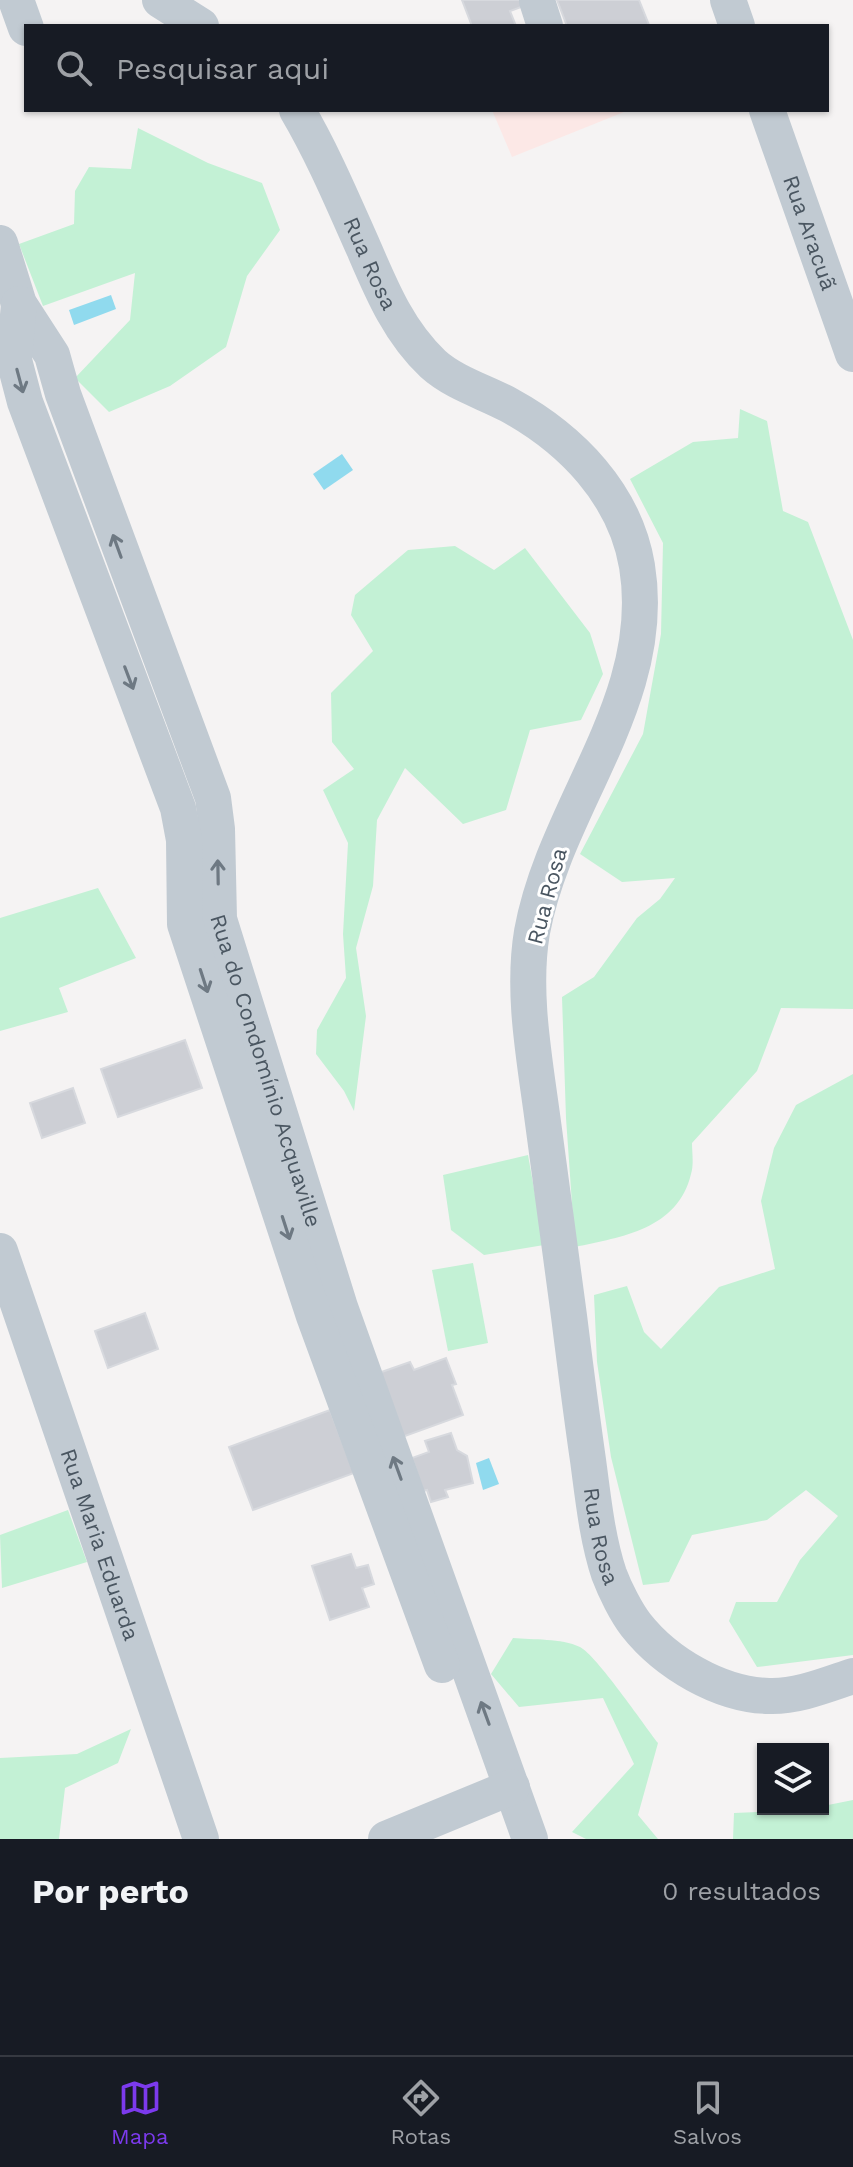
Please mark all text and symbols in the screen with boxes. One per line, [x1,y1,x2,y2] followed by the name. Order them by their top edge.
[24,24,829,112] search box
[52,46,96,90] icon: search
[116,51,329,86] text: Pesquisar aqui
[778,172,842,294] street label: Rua Aracuã
[339,213,402,314] street label: Rua Rosa
[13,368,28,394] one-way arrow
[109,534,124,559] one-way arrow
[122,665,137,690] one-way arrow
[522,845,572,947] street label: Rua Rosa
[210,859,225,886] one-way arrow
[206,911,327,1230] street label: Rua do Condomínio Acquaville
[198,968,213,993] one-way arrow
[279,1215,294,1240] one-way arrow
[56,1445,145,1644] street label: Rua Maria Eduarda
[389,1456,403,1481] one-way arrow
[579,1486,624,1588] street label: Rua Rosa
[477,1701,491,1725] one-way arrow
[757,1743,829,1815] map controls
[757,1743,829,1815] button: layers
[32,1871,189,1911] text: Por perto
[662,1876,821,1906] text: 0 resultados
[111,2076,168,2149] tab: Mapa
[390,2076,451,2149] tab: Rotas
[673,2076,742,2149] tab: Salvos

